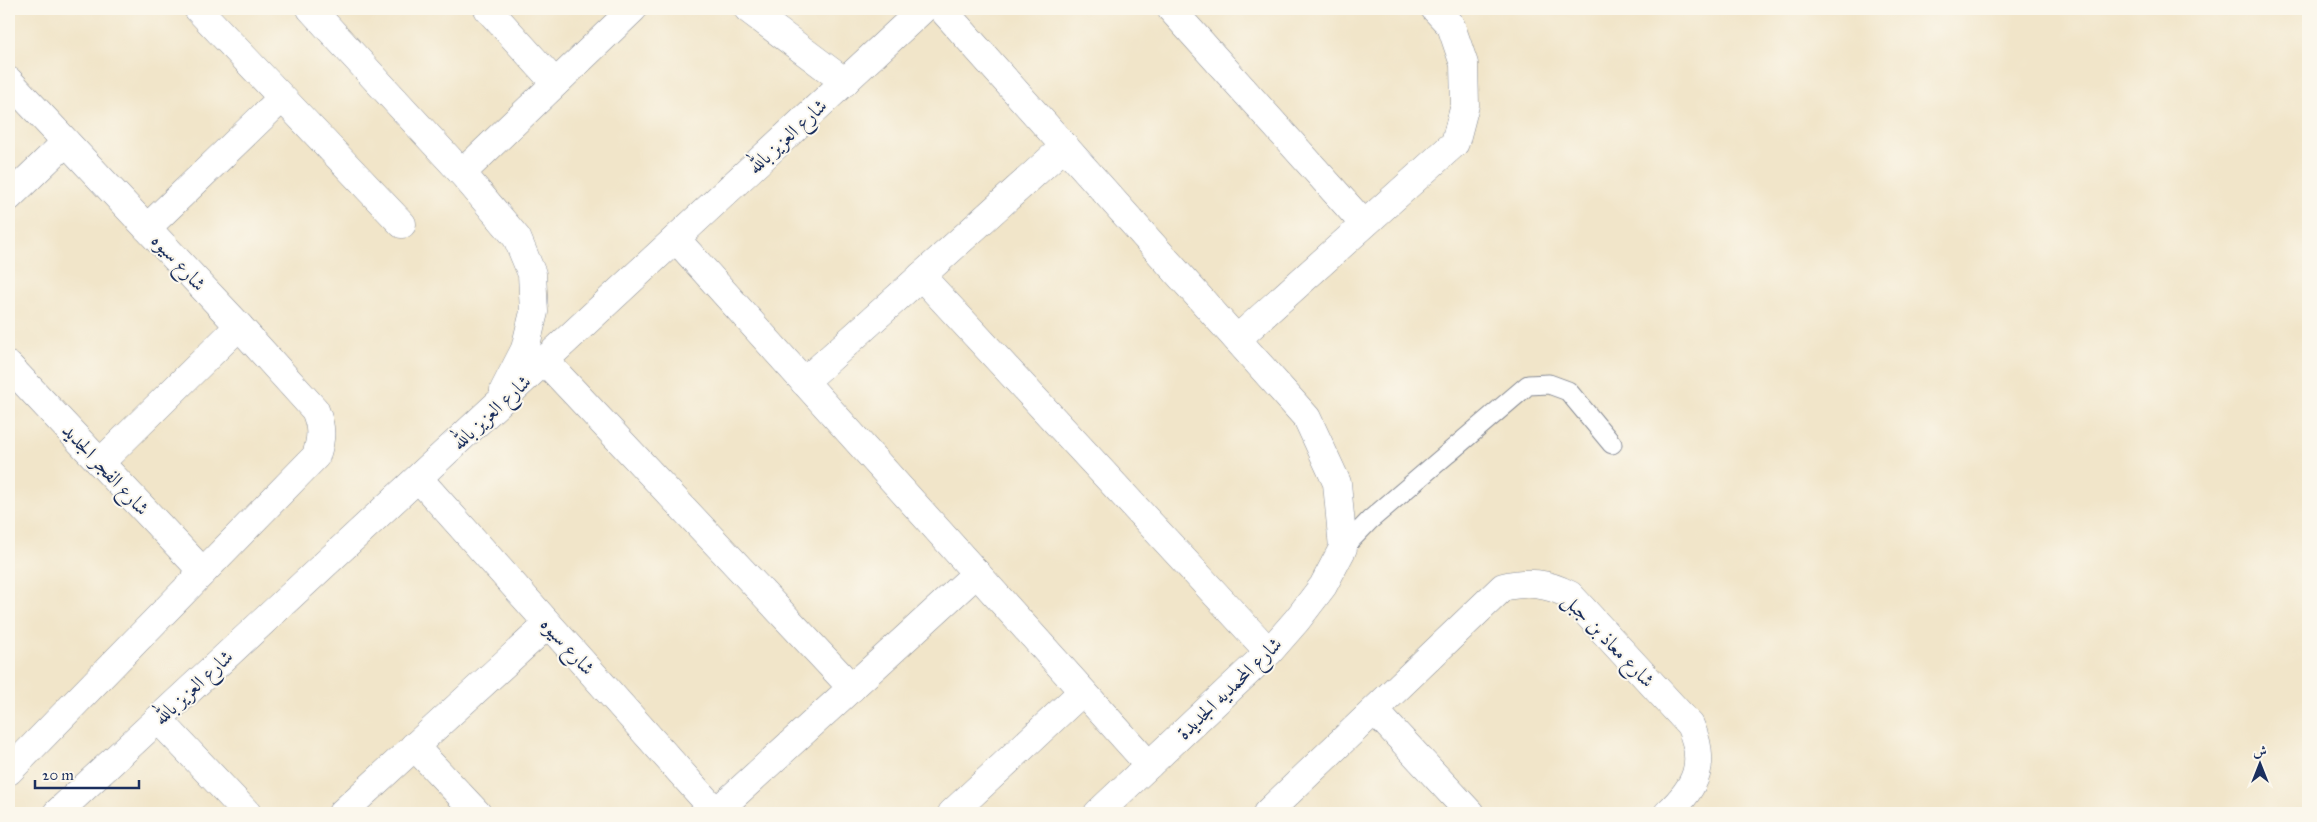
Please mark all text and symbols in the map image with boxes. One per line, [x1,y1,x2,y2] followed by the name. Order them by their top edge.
[740,91,836,183] street label: شارع العزيز بالله
[142,228,211,300] street label: شارع سيوه
[444,367,540,459] street label: شارع العزيز بالله
[53,418,155,524] street label: شارع الفجر الجديد
[1554,588,1660,696] street label: شارع معاذ بن جبل
[531,612,600,684] street label: شارع سيوه
[1171,632,1291,749] street label: شارع المحمديه الجديدة
[146,642,242,734] street label: شارع العزيز بالله
[2234,740,2284,790] north arrow
[2253,743,2267,760] text: ش
[35,757,139,789] scale bar
[42,766,74,784] text: 20 m

